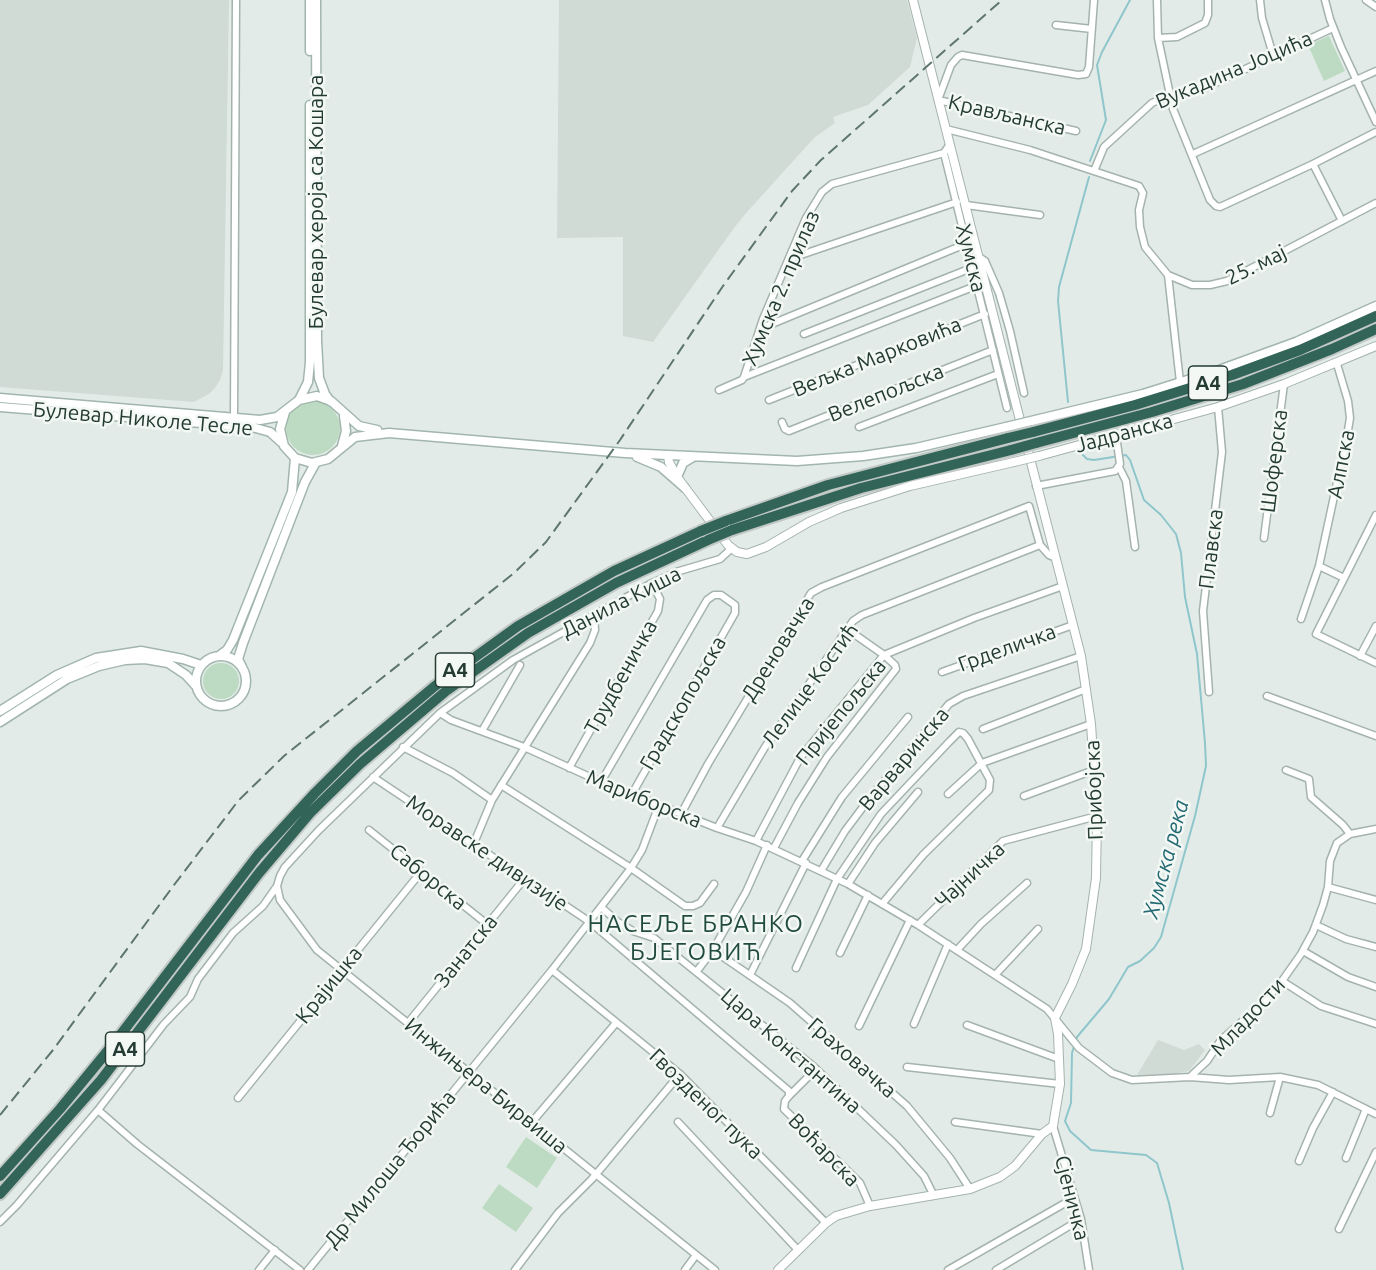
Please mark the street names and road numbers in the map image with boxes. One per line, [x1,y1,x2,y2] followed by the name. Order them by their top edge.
[1152,26,1316,114] street label: Вукадина Јоцића
[303,75,329,329] street label: Булевар хероја са Кошара
[946,89,1068,141] street label: Крављанска
[737,207,825,369] street label: Хумска 2. прилаз
[950,221,992,295] street label: Хумска
[1221,239,1291,291] street label: 25. мај
[789,312,965,402] street label: Вељка Марковића
[825,358,947,428] street label: Велепољска
[1188,366,1228,400] road number: A4
[32,397,254,441] street label: Булевар Николе Тесле
[1072,408,1176,458] street label: Јадранска
[1255,408,1293,514] street label: Шоферска
[1322,427,1360,501] street label: Алпска
[1194,508,1228,590] street label: Плавска
[557,561,685,643] street label: Данила Киша
[736,592,820,706] street label: Дреновачка
[579,615,663,739] street label: Трудбеничка
[756,618,864,752] street label: Лелице Костић
[955,619,1059,677] street label: Грделичка
[635,632,731,774] street label: Градскопољска
[436,653,474,687] road number: A4
[790,654,892,770] street label: Пријепољска
[853,702,955,816] street label: Варваринска
[1080,739,1108,841] street label: Прибојска
[583,764,705,834] street label: Мариборска
[401,789,573,917] street label: Моравске дивизије
[930,836,1010,914] street label: Чајничка
[384,838,472,916] street label: Саборска
[429,910,503,992] street label: Занатска
[290,941,368,1029] street label: Крајишка
[1205,973,1291,1061] street label: Младости
[716,983,866,1119] street label: Цара Константина
[400,1013,572,1159] street label: Инжињера Бирвиша
[802,1013,902,1103] street label: Граховачка
[106,1032,144,1066] road number: A4
[644,1043,768,1165] street label: Гвозденог пука
[319,1085,461,1253] street label: Др Милоша Ђорића
[783,1108,865,1192] street label: Воћарска
[1049,1153,1095,1243] street label: Сјеничка

